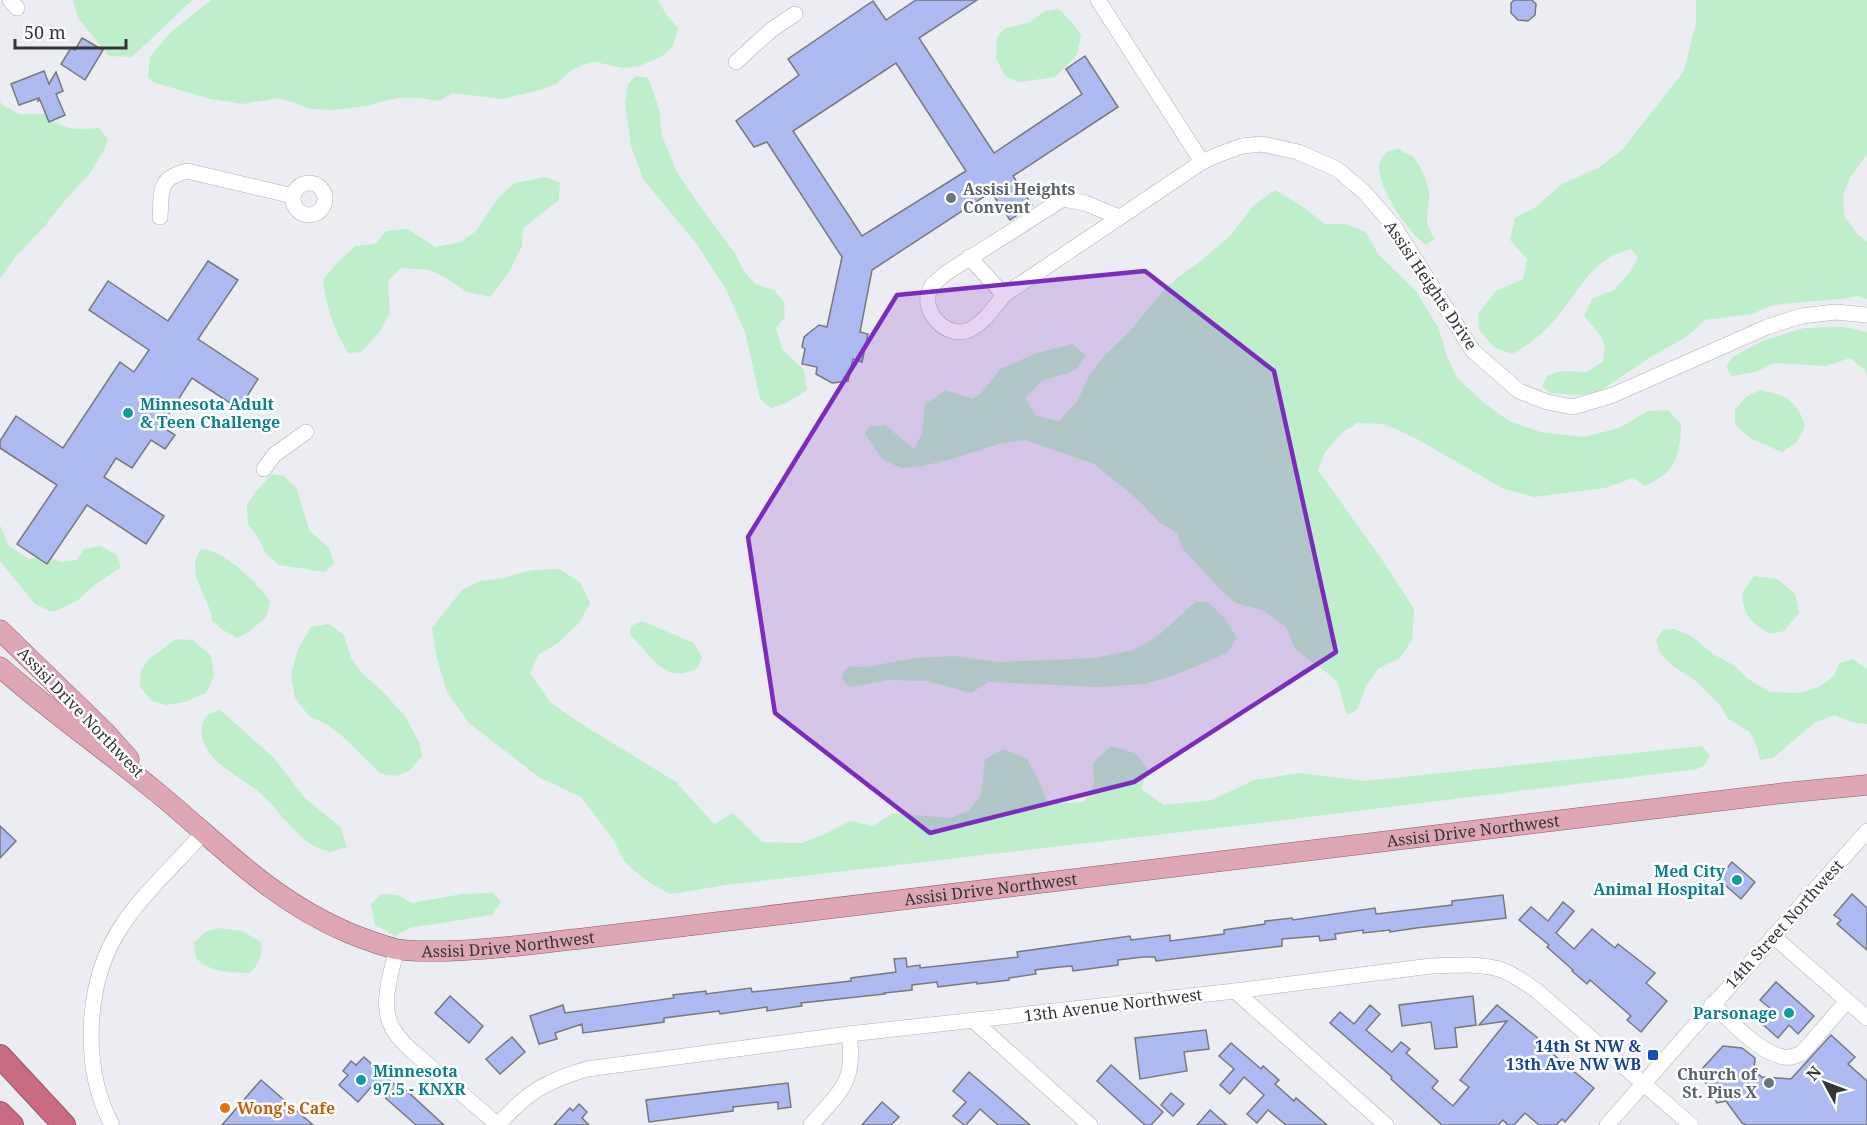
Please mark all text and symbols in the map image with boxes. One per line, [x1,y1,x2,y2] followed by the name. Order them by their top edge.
[15,12,126,50] scale bar
[24,20,66,44] text: 50 m
[963,178,1076,218] place label: Assisi Heights Convent
[944,191,958,205] marker: Assisi Heights Convent
[1379,216,1483,354] street label: Assisi Heights Drive
[140,393,280,433] place label: Minnesota Adult & Teen Challenge
[121,406,135,420] marker: Minnesota Adult & Teen Challenge
[13,642,149,782] street label: Assisi Drive Northwest
[1386,809,1561,852] street label: Assisi Drive Northwest
[1720,854,1848,993] street label: 14th Street Northwest
[1593,860,1726,900] place label: Med City Animal Hospital
[903,868,1078,910] street label: Assisi Drive Northwest
[1730,873,1744,887] marker: Med City Animal Hospital
[421,926,596,962] street label: Assisi Drive Northwest
[1023,983,1204,1027] street label: 13th Avenue Northwest
[1693,1002,1777,1024] place label: Parsonage
[1782,1006,1796,1020] marker: Parsonage
[1506,1035,1641,1075] place label: 14th St NW & 13th Ave NW WB
[1646,1048,1660,1062] marker: 14th St NW & 13th Ave NW WB
[1795,1053,1855,1113] north arrow
[373,1060,466,1100] place label: Minnesota 97.5 - KNXR
[1801,1061,1826,1085] text: N
[1677,1063,1758,1103] place label: Church of St. Pius X
[354,1073,368,1087] marker: Minnesota 97.5 - KNXR
[1762,1076,1776,1090] marker: Church of St. Pius X
[237,1097,335,1119] place label: Wong's Cafe
[218,1101,232,1115] marker: Wong's Cafe

